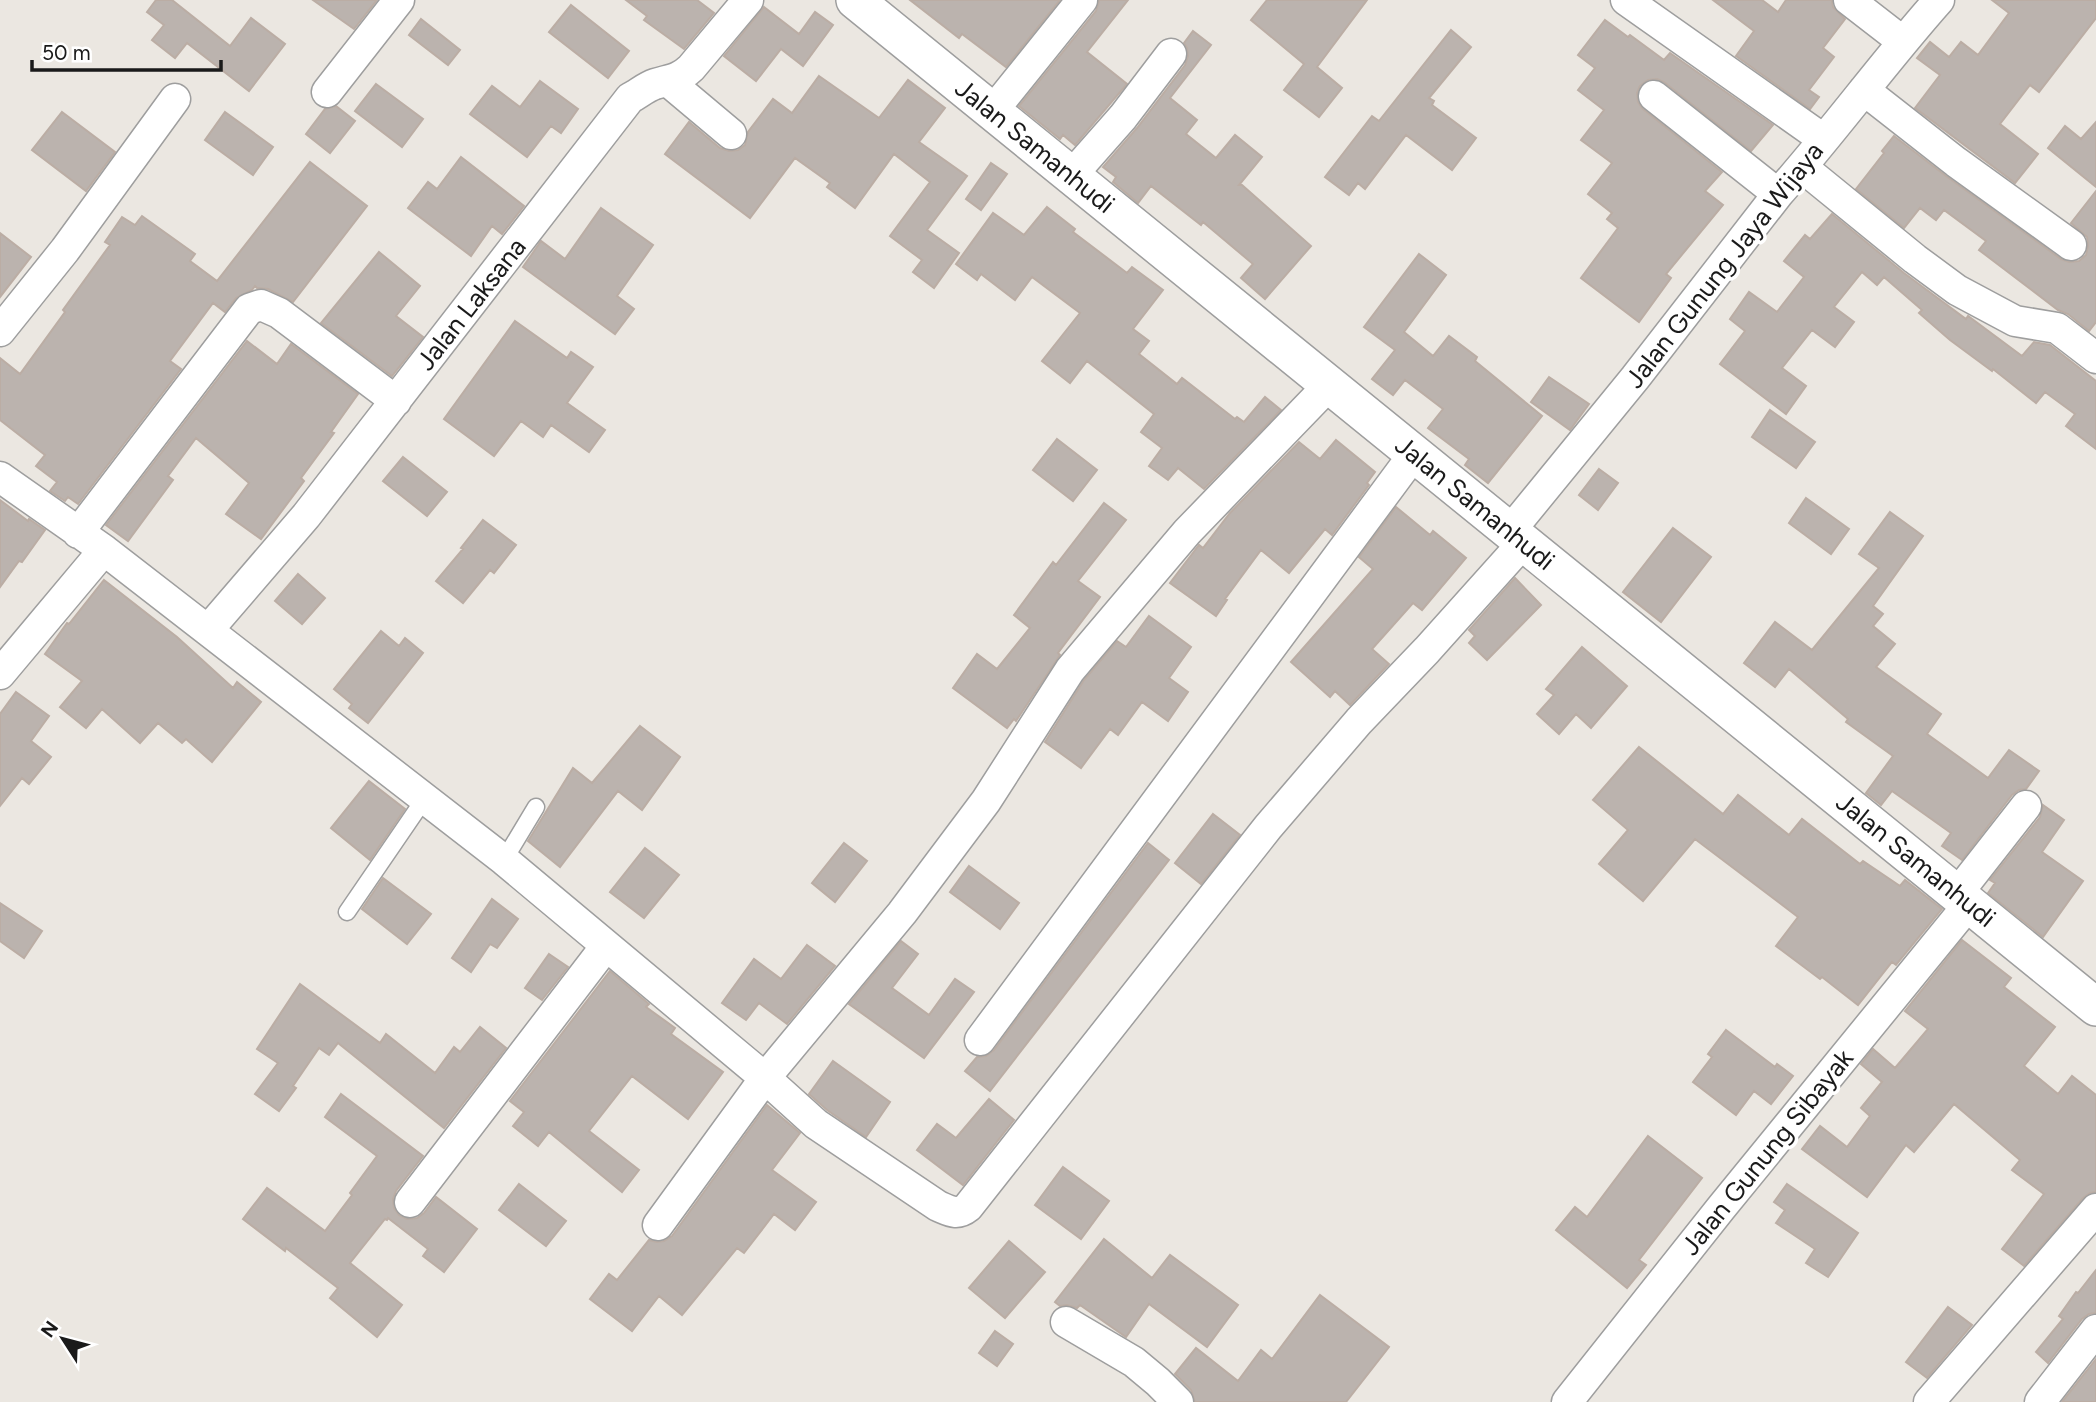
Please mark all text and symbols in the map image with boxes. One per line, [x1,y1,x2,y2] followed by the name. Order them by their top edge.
[32,28,220,72] scale bar
[42,40,91,65] text: 50 m
[949,72,1121,220] street label: Jalan Samanhudi
[1618,136,1830,394] street label: Jalan Gunung Jaya Wijaya
[409,231,533,377] street label: Jalan Laksana
[1389,429,1561,577] street label: Jalan Samanhudi
[1830,786,2002,934] street label: Jalan Samanhudi
[1674,1042,1860,1261] street label: Jalan Gunung Sibayak
[28,1304,98,1374] north arrow
[36,1317,63,1342] text: N

